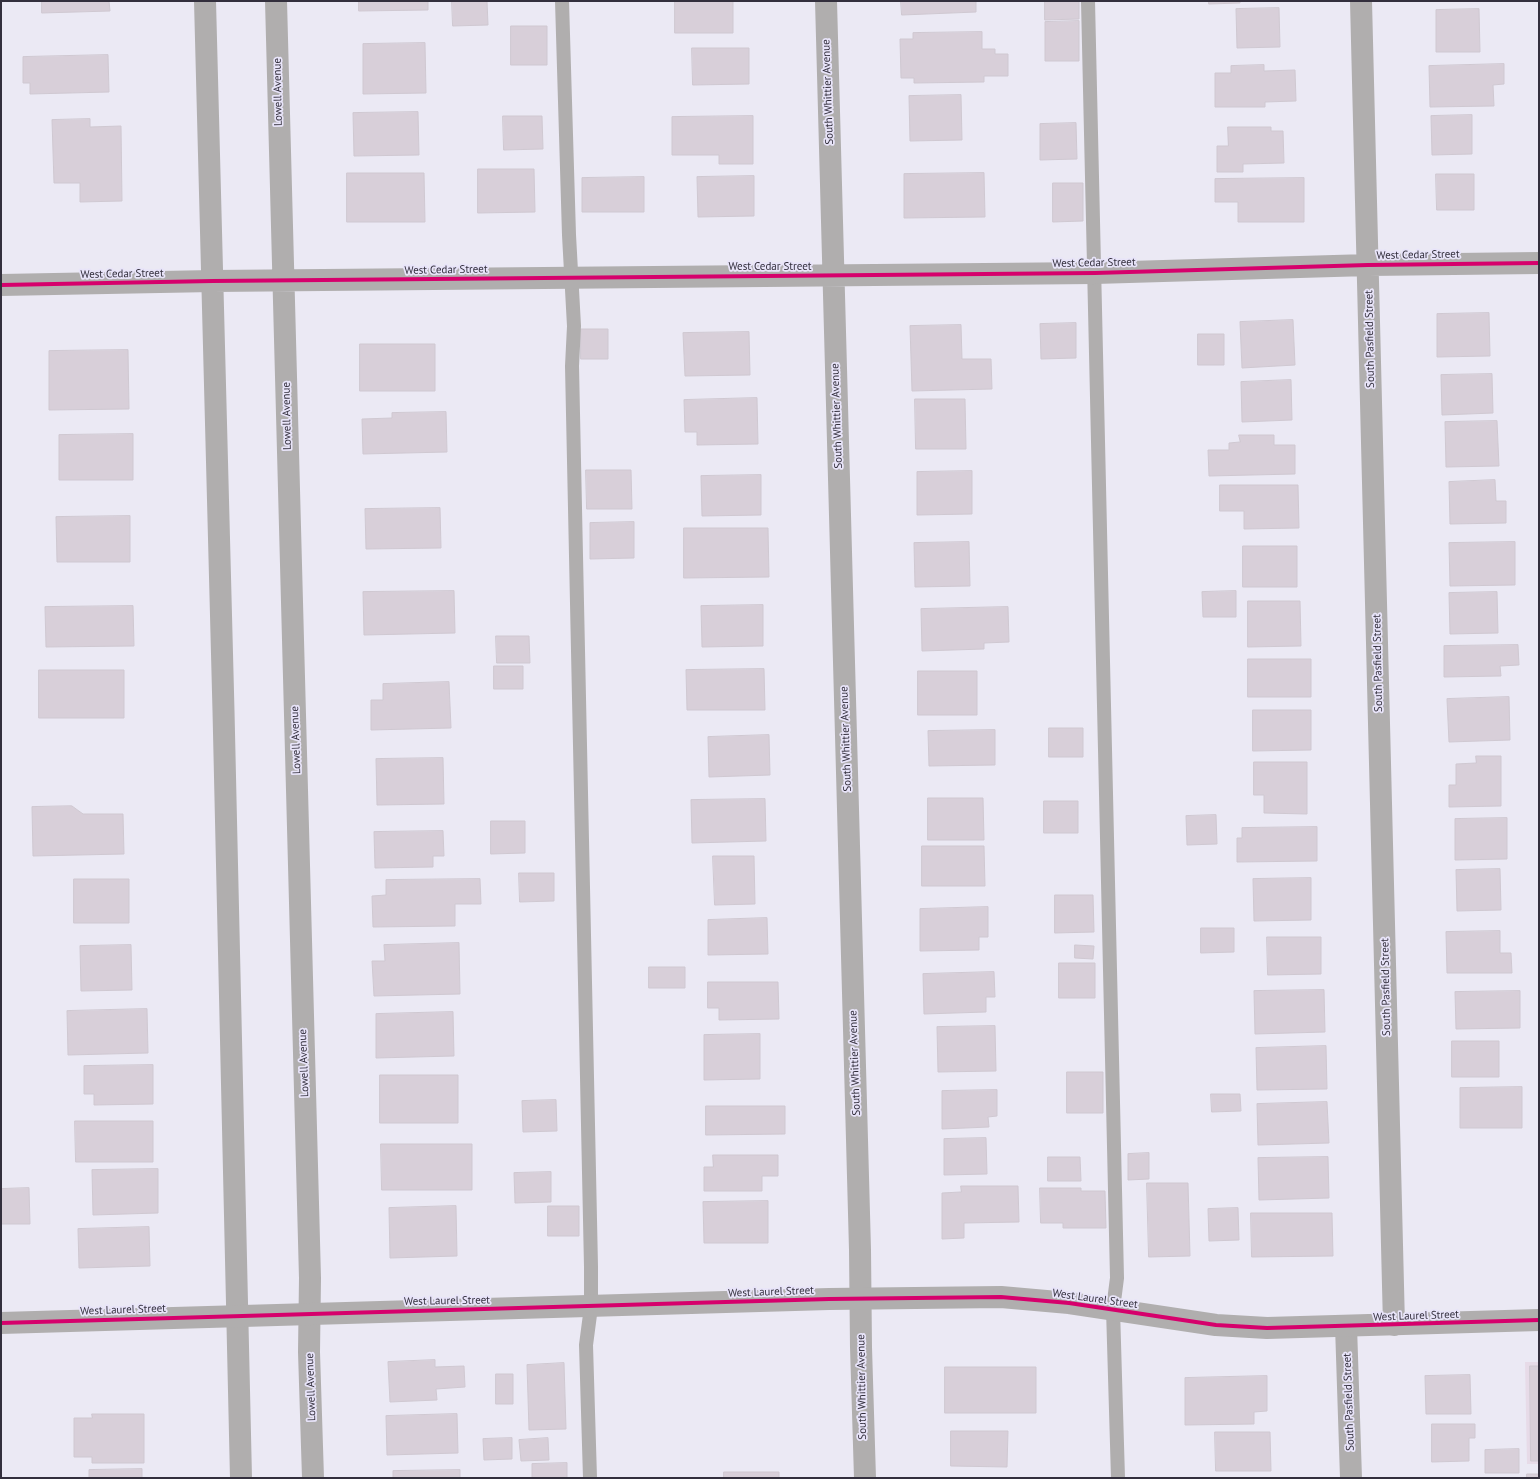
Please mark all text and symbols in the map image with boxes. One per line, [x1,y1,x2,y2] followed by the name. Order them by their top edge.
[820,39,836,145] street label: South Whittier Avenue
[271,58,285,126] street label: Lowell Avenue
[1376,248,1460,262] street label: West Cedar Street
[1052,256,1136,270] street label: West Cedar Street
[728,260,812,274] street label: West Cedar Street
[404,263,488,277] street label: West Cedar Street
[80,267,164,281] street label: West Cedar Street
[1363,290,1377,388] street label: South Pasfield Street
[829,363,845,469] street label: South Whittier Avenue
[280,382,294,450] street label: Lowell Avenue
[1371,614,1385,712] street label: South Pasfield Street
[838,686,854,792] street label: South Whittier Avenue
[288,706,304,774] street label: Lowell Avenue
[1379,938,1393,1036] street label: South Pasfield Street
[847,1010,863,1116] street label: South Whittier Avenue
[296,1029,312,1097] street label: Lowell Avenue
[728,1284,814,1300] street label: West Laurel Street
[1052,1286,1138,1312] street label: West Laurel Street
[404,1294,490,1308] street label: West Laurel Street
[80,1302,166,1318] street label: West Laurel Street
[1373,1308,1459,1324] street label: West Laurel Street
[854,1334,870,1440] street label: South Whittier Avenue
[303,1353,319,1421] street label: Lowell Avenue
[1341,1353,1357,1451] street label: South Pasfield Street

